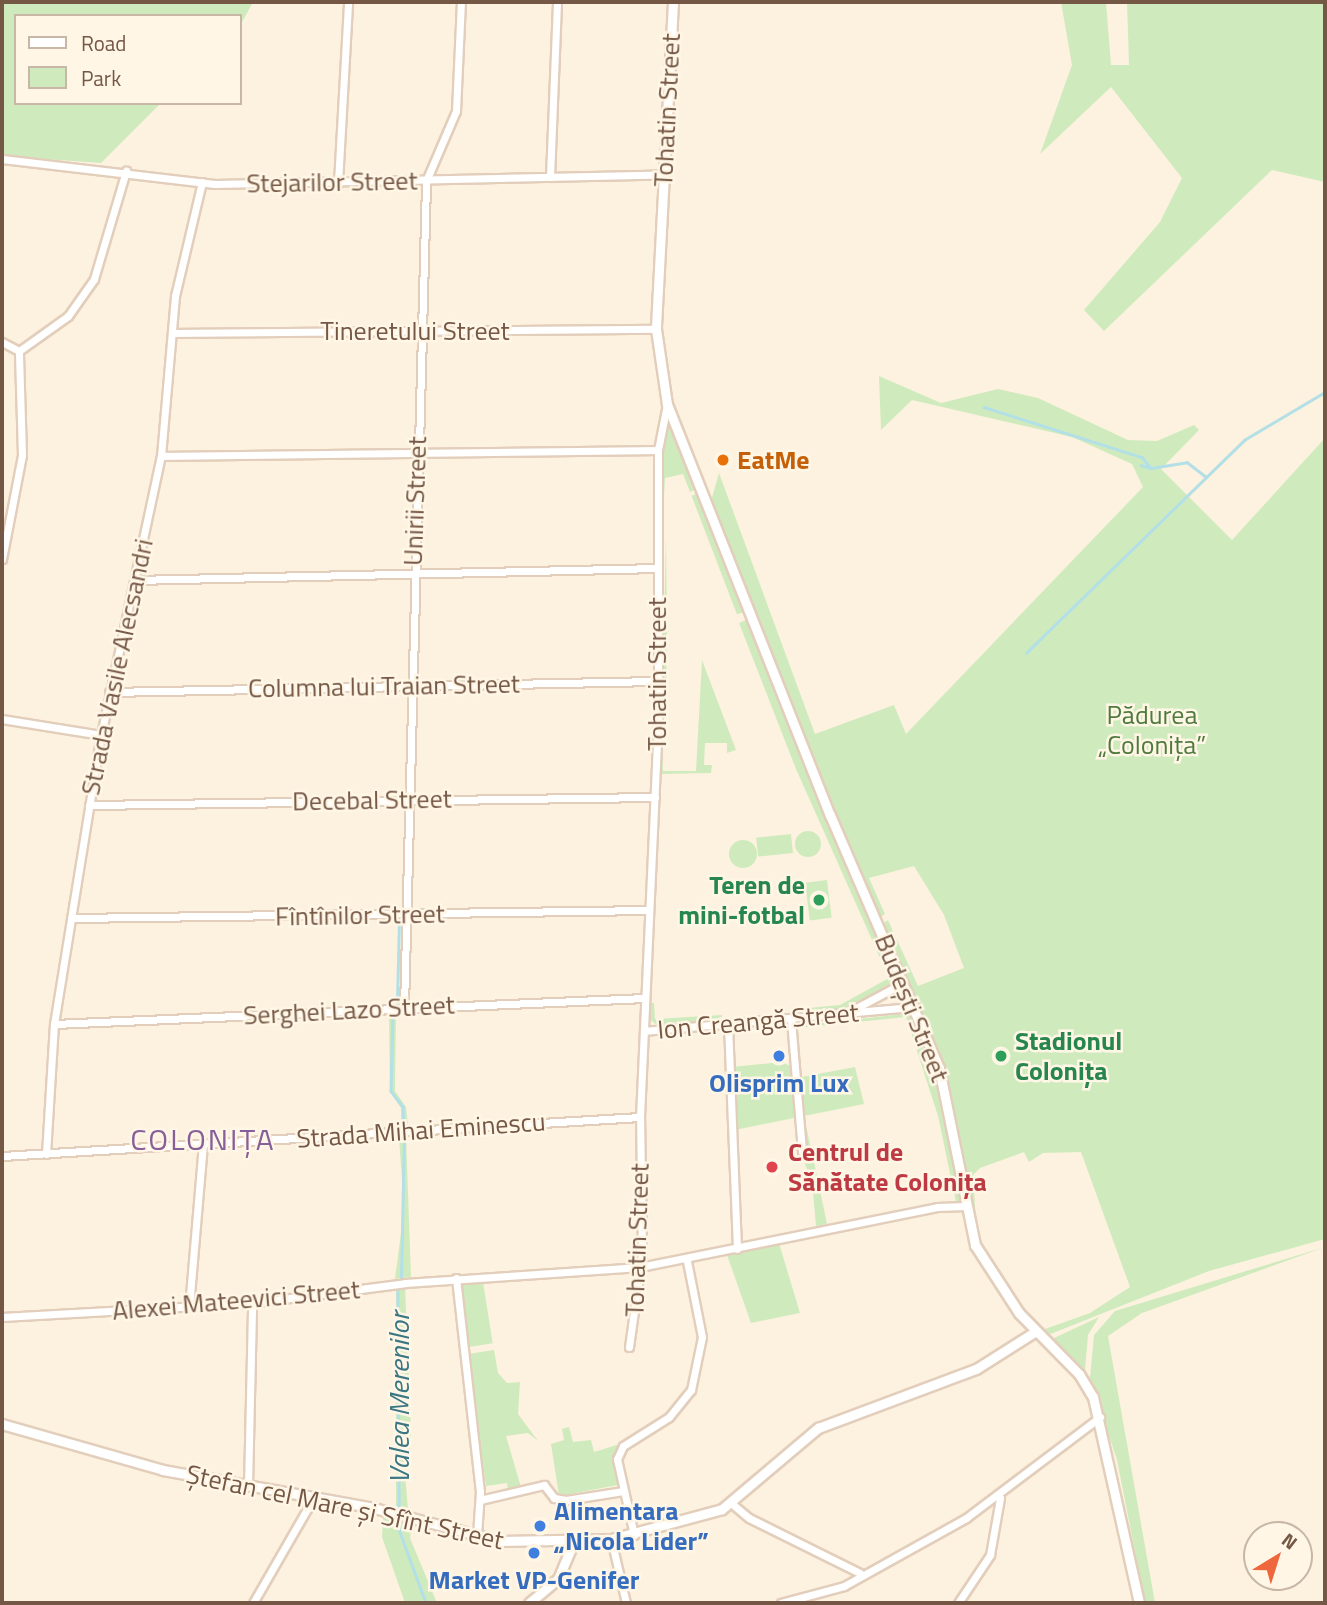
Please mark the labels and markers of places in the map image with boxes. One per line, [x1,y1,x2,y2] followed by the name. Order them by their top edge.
[737,444,810,476] place label: EatMe
[715,452,731,468] marker: EatMe
[678,869,805,931] place label: Teren de mini-fotbal
[811,892,827,908] marker: Teren de mini-fotbal
[1015,1025,1122,1086] place label: Stadionul Colonița
[771,1048,787,1064] marker: Olisprim Lux
[993,1048,1009,1064] marker: Stadionul Colonița
[709,1067,849,1099] place label: Olisprim Lux
[788,1136,987,1198] place label: Centrul de Sănătate Colonița
[762,1157,782,1177] marker: Centrul de Sănătate Colonița
[554,1495,709,1556] place label: Alimentara „Nicola Lider”
[532,1518,548,1534] marker: Alimentara „Nicola Lider”
[526,1545,542,1561] marker: Market VP-Genifer
[429,1564,639,1596] place label: Market VP-Genifer

